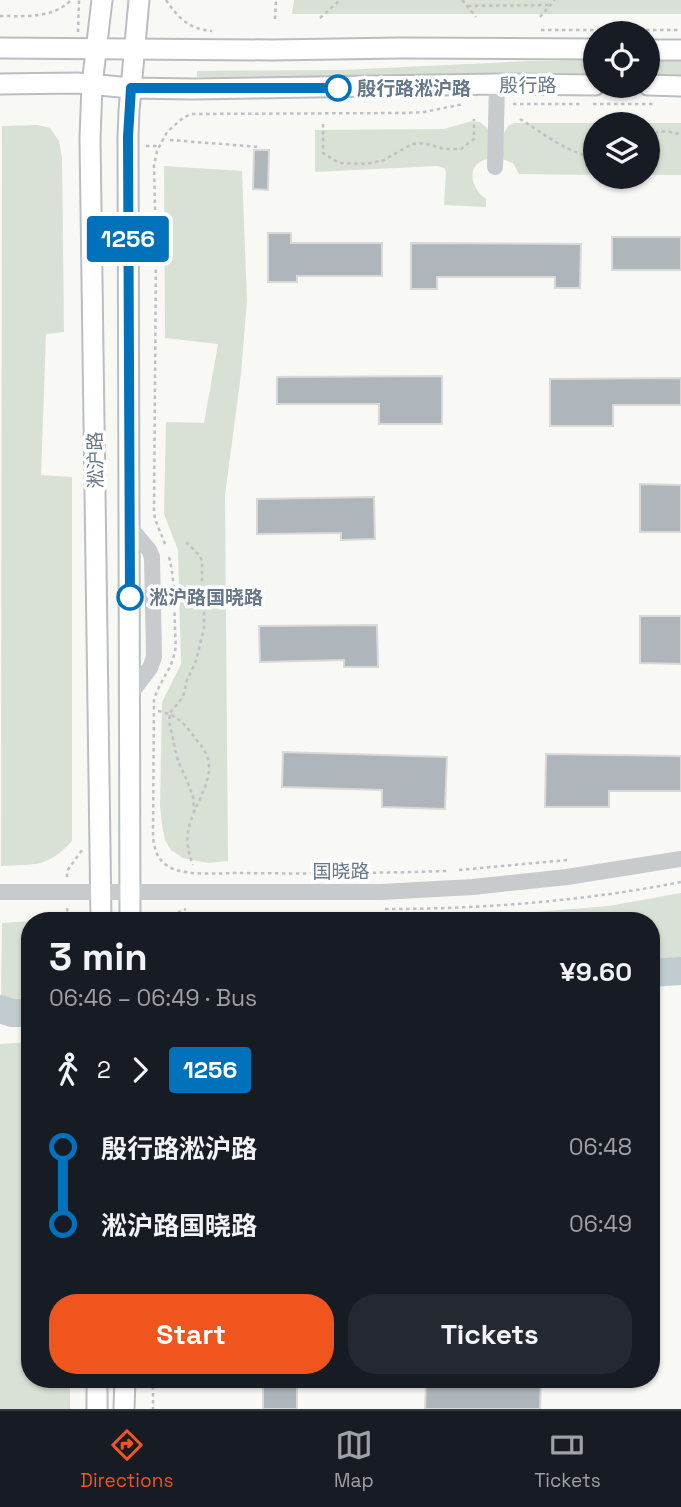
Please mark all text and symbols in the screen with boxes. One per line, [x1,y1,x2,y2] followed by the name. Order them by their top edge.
[583,21,660,189] map controls
[583,21,660,98] button: locate
[499,73,557,98] street label: 殷行路
[325,75,351,101] marker: 殷行路淞沪路
[357,76,471,101] place label: 殷行路淞沪路
[583,112,660,189] button: layers
[79,216,177,262] line badge: 1256
[101,223,155,254] text: 1256
[83,431,108,489] street label: 淞沪路
[117,584,143,610] marker: 淞沪路国晓路
[149,585,263,610] place label: 淞沪路国晓路
[312,859,370,884] street label: 国晓路
[49,933,148,981] text: 3 min
[560,955,632,989] text: ¥9.60
[49,983,257,1013] text: 06:46 – 06:49 · Bus
[49,1051,87,1089] icon: walk
[121,1051,159,1089] icon: forward
[183,1054,237,1085] text: 1256
[97,1055,111,1085] text: 2
[101,1132,257,1166] text: 殷行路淞沪路
[569,1132,632,1162] text: 06:48
[101,1209,257,1243] text: 淞沪路国晓路
[569,1209,632,1239] text: 06:49
[49,1294,334,1374] button: Start
[348,1294,632,1374] button: Tickets
[80,1426,173,1493] tab: Directions
[334,1426,374,1493] tab: Map
[534,1426,601,1493] tab: Tickets

